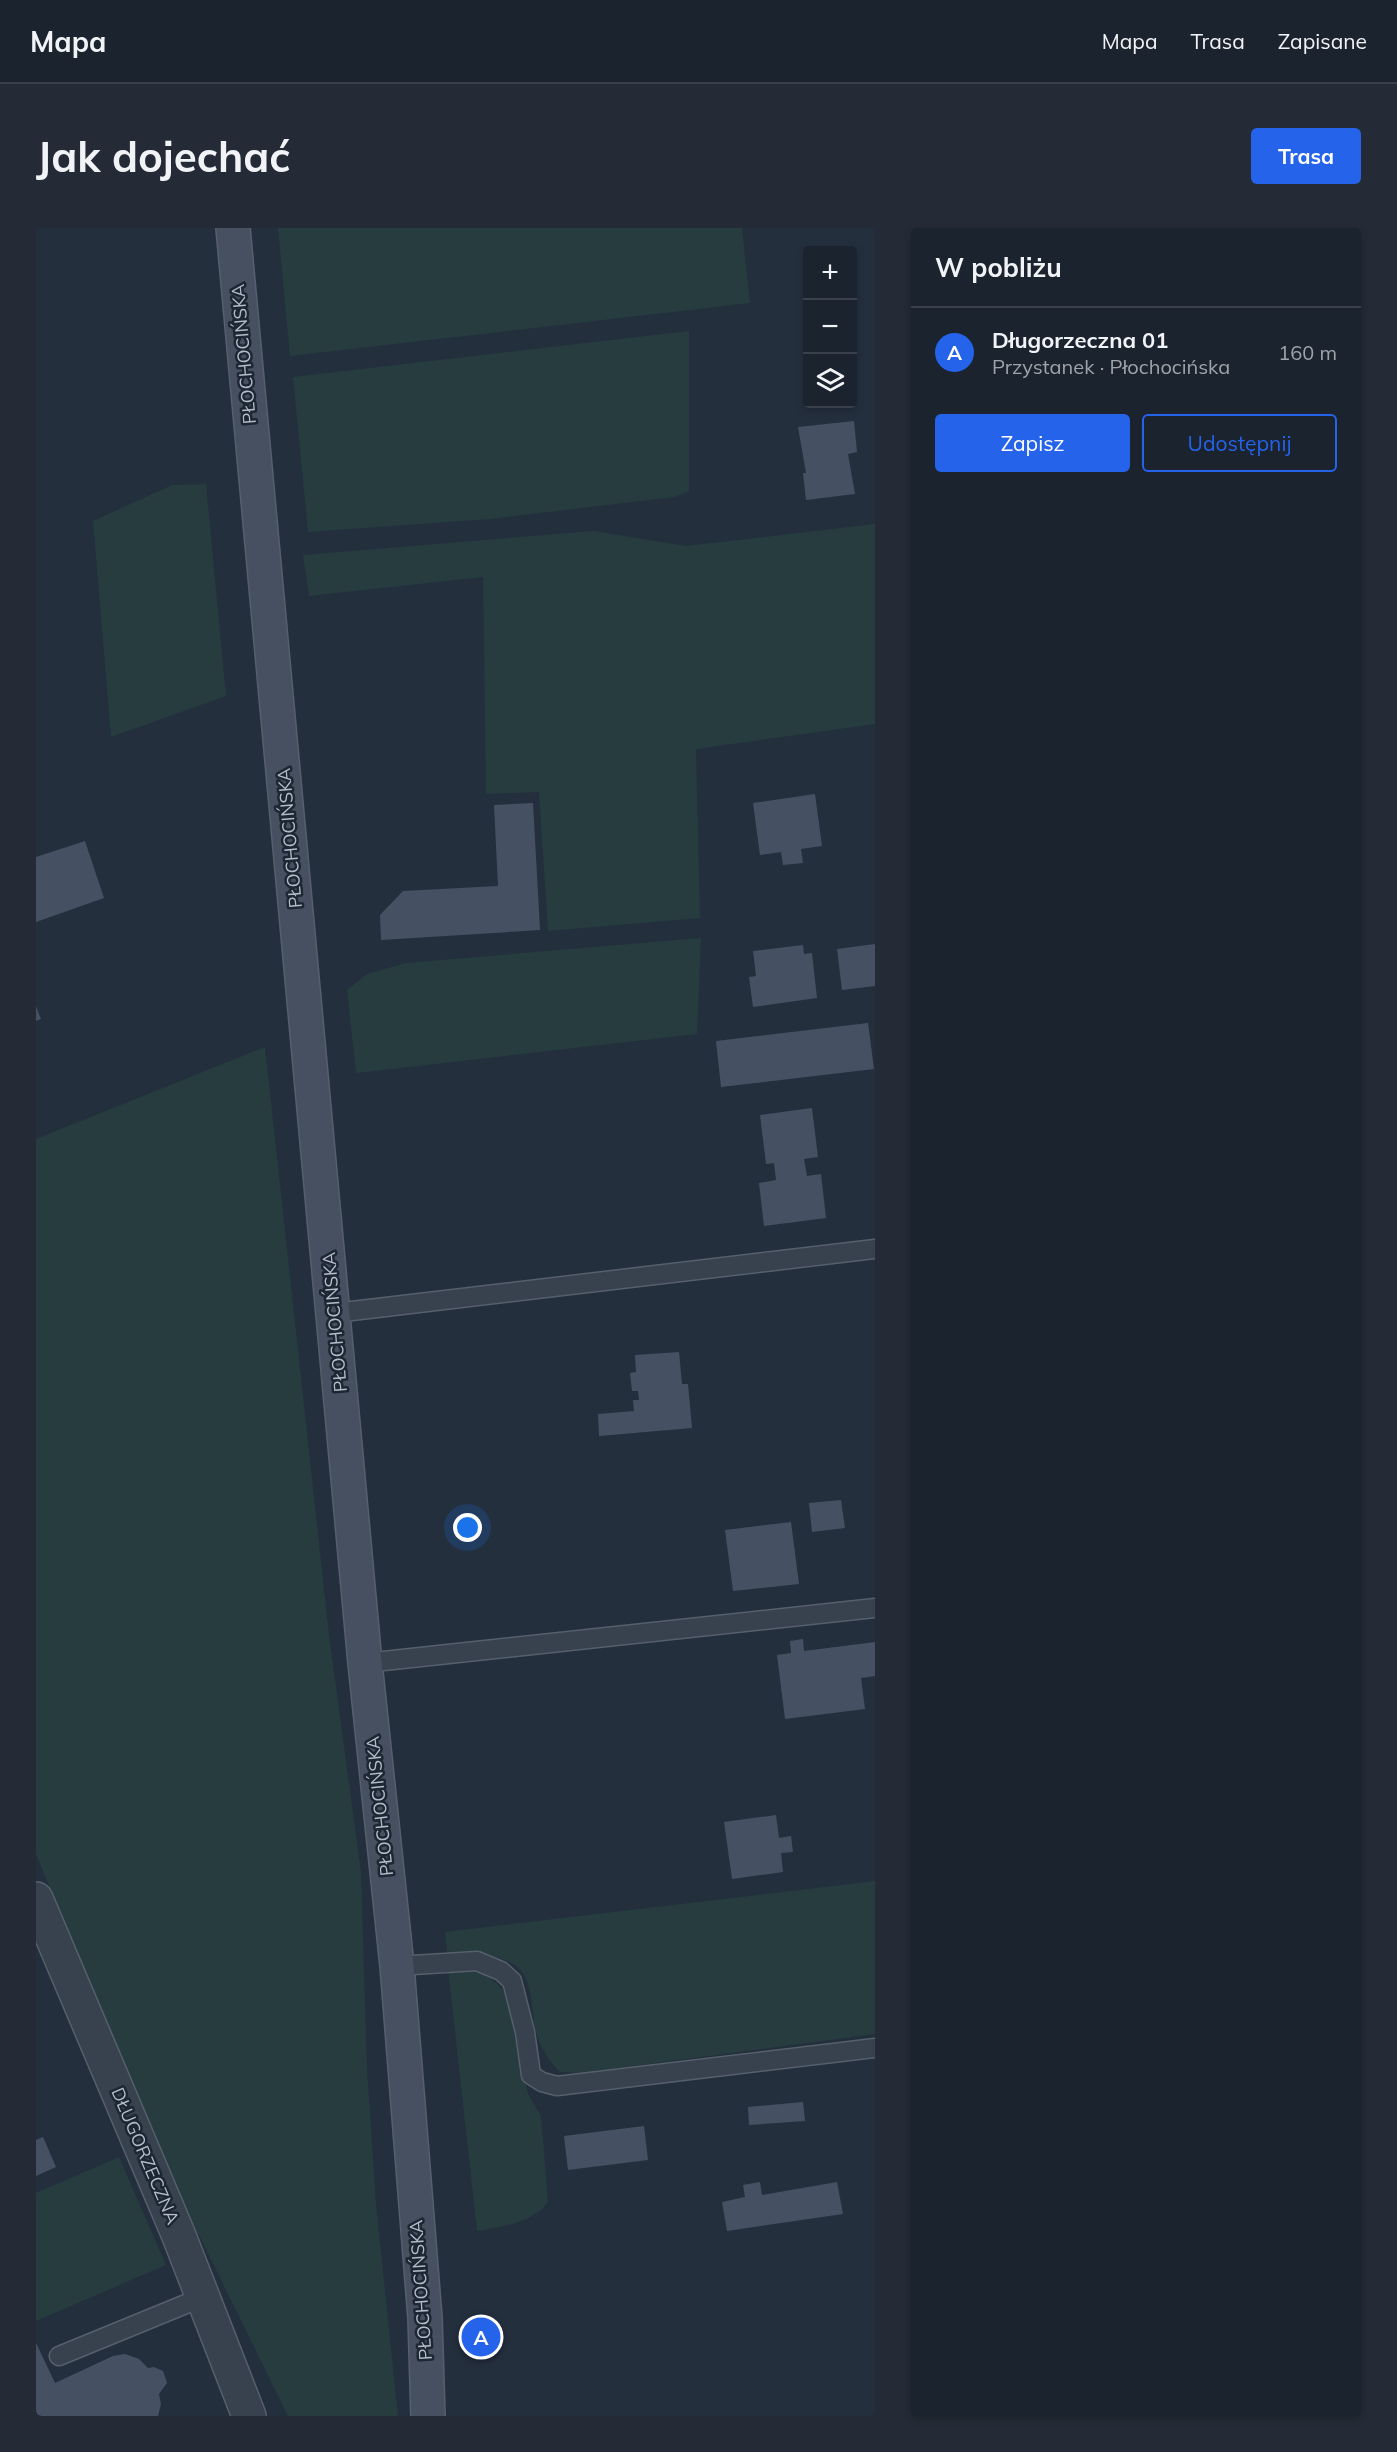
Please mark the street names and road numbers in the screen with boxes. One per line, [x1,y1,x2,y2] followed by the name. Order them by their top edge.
[226,283,261,425] street label: PŁOCHOCIŃSKA
[272,767,307,909] street label: PŁOCHOCIŃSKA
[317,1251,352,1393] street label: PŁOCHOCIŃSKA
[361,1735,398,1877] street label: PŁOCHOCIŃSKA
[106,2084,185,2228] street label: DŁUGORZECZNA
[404,2219,437,2361] street label: PŁOCHOCIŃSKA

